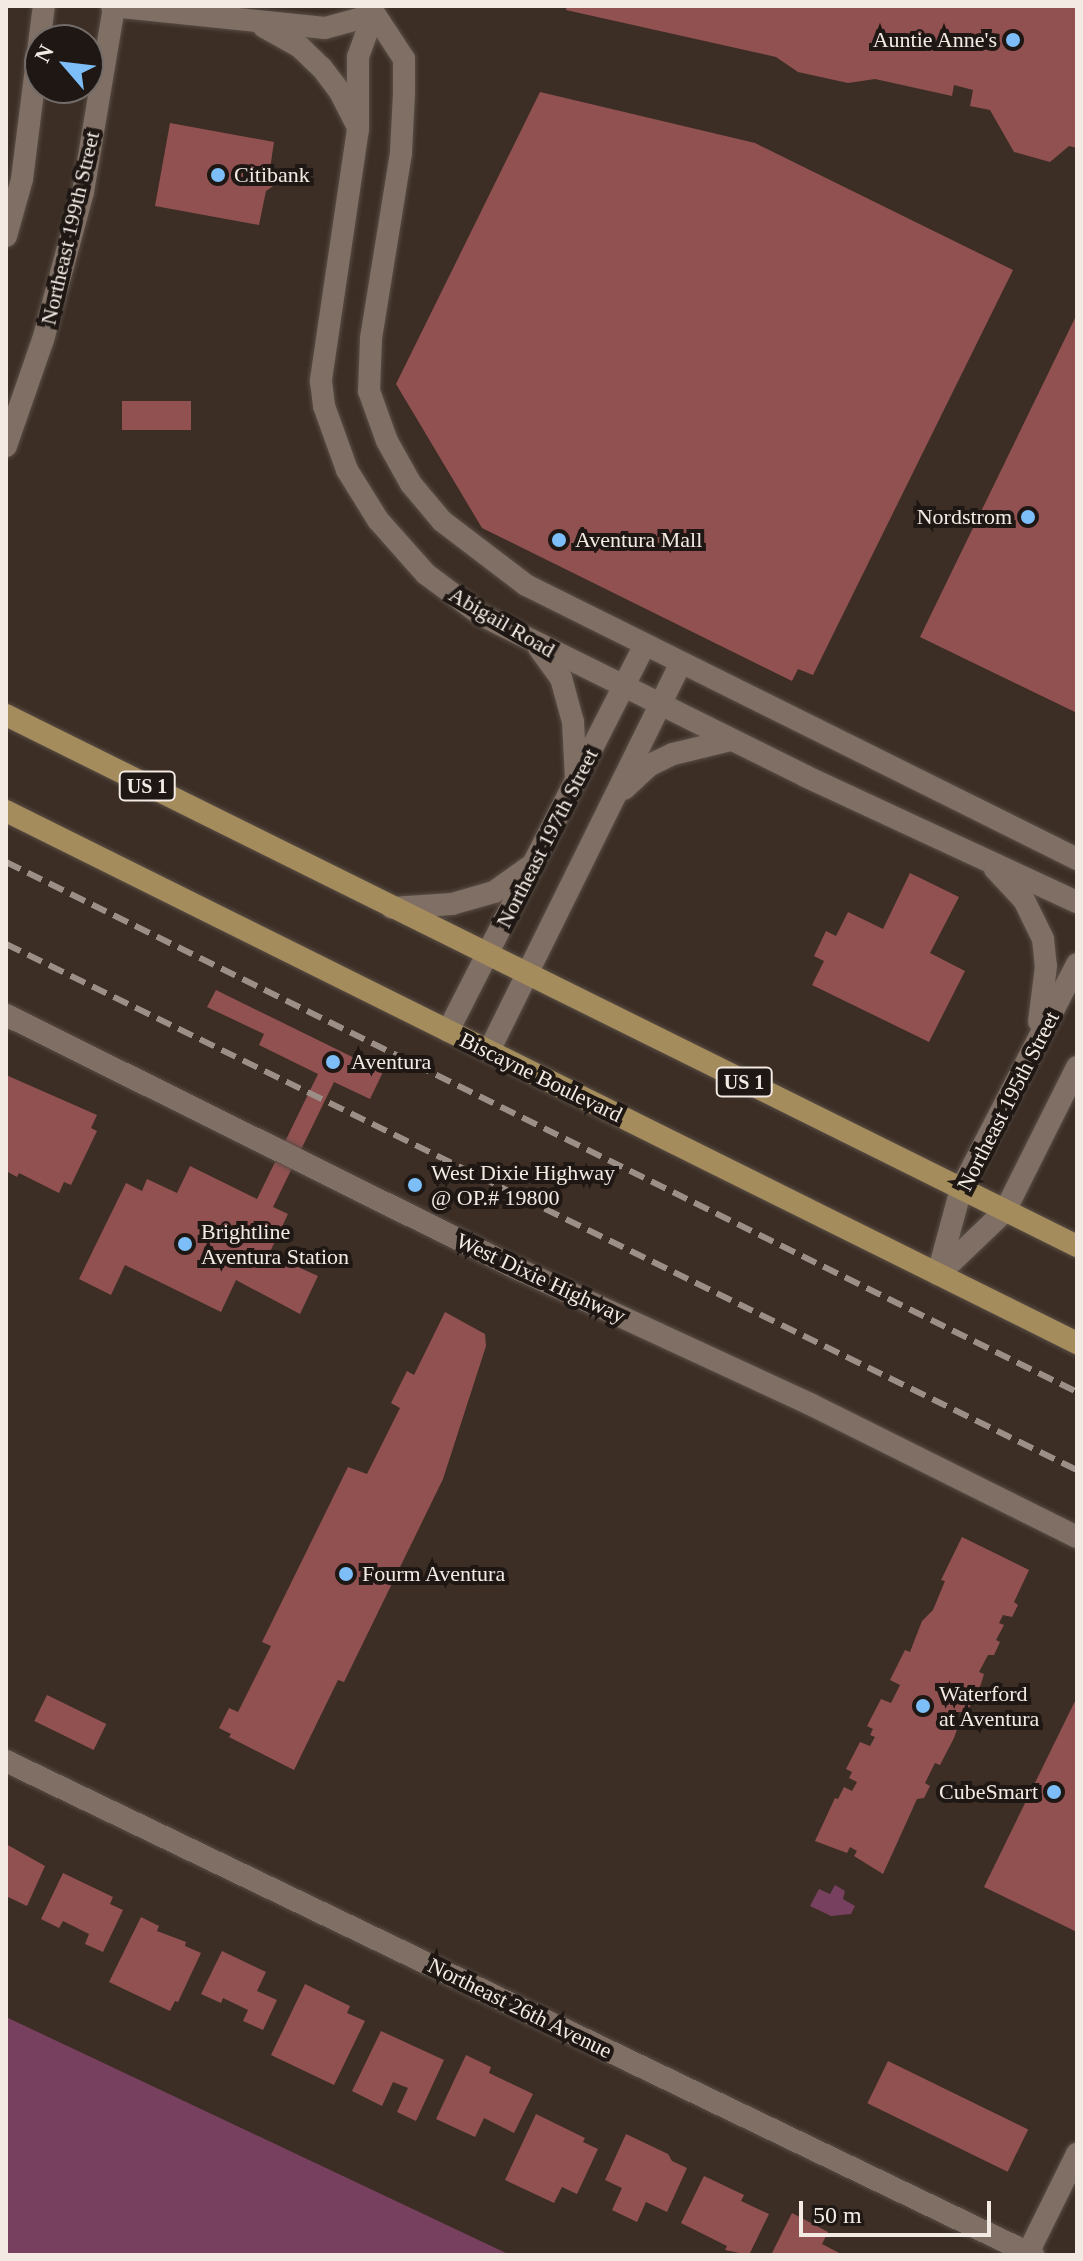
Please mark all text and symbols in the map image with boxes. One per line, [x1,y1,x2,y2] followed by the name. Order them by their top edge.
[24,24,104,104] north arrow
[871,27,997,53] place label: Auntie Anne's
[1004,31,1022,49] marker: Auntie Anne's
[29,41,59,66] text: N
[35,129,105,327] street label: Northeast 199th Street
[234,162,310,188] place label: Citibank
[209,166,227,184] marker: Citibank
[917,504,1012,530] place label: Nordstrom
[1019,508,1037,526] marker: Nordstrom
[575,527,702,553] place label: Aventura Mall
[550,531,568,549] marker: Aventura Mall
[444,581,560,663] street label: Abigail Road
[490,744,604,932] street label: Northeast 197th Street
[117,770,177,802] road number: US 1
[951,1007,1065,1195] street label: Northeast 195th Street
[455,1026,627,1128] street label: Biscayne Boulevard
[351,1049,431,1075] place label: Aventura
[322,1051,344,1073] marker: Aventura
[714,1066,774,1098] road number: US 1
[431,1159,615,1210] place label: West Dixie Highway @ OP.# 19800
[406,1176,424,1194] marker: West Dixie Highway @ OP.# 19800
[201,1218,349,1270] place label: Brightline Aventura Station
[452,1227,630,1329] street label: West Dixie Highway
[176,1235,194,1253] marker: Brightline Aventura Station
[362,1561,506,1587] place label: Fourm Aventura
[337,1565,355,1583] marker: Fourm Aventura
[939,1680,1041,1732] place label: Waterford at Aventura
[914,1697,932,1715] marker: Waterford at Aventura
[939,1779,1038,1805] place label: CubeSmart
[1045,1783,1063,1801] marker: CubeSmart
[423,1952,617,2064] street label: Northeast 26th Avenue
[803,2185,995,2235] scale bar
[813,2202,862,2228] text: 50 m

